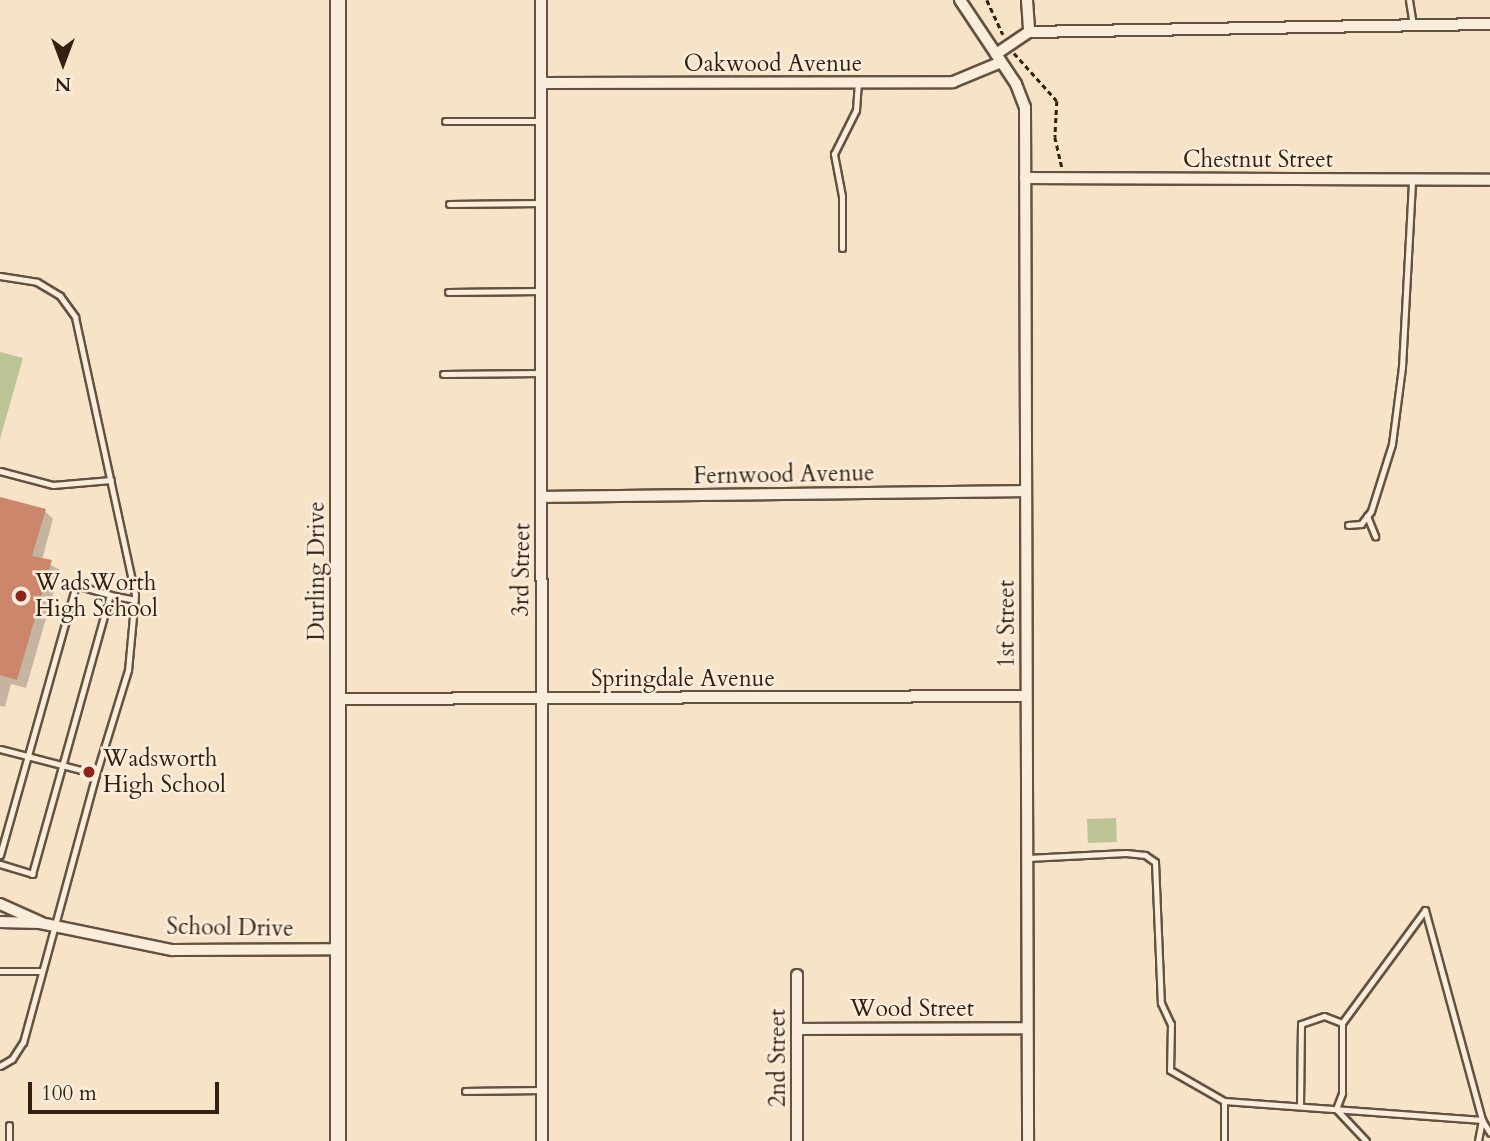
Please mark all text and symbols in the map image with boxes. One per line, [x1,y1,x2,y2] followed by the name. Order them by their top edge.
[28,28,98,98] north arrow
[684,50,862,78] street label: Oakwood Avenue
[55,71,71,97] text: N
[1183,146,1333,174] street label: Chestnut Street
[693,460,875,490] street label: Fernwood Avenue
[303,501,331,641] street label: Durling Drive
[507,523,537,617] street label: 3rd Street
[35,569,158,623] place label: WadsWorth High School
[993,580,1021,668] street label: 1st Street
[13,588,29,604] marker: WadsWorth High School
[591,665,775,693] street label: Springdale Avenue
[103,745,226,799] place label: Wadsworth High School
[81,764,97,780] marker: Wadsworth High School
[166,913,294,943] street label: School Drive
[850,995,974,1023] street label: Wood Street
[764,1009,792,1107] street label: 2nd Street
[32,1068,222,1112] scale bar
[41,1079,97,1108] text: 100 m

